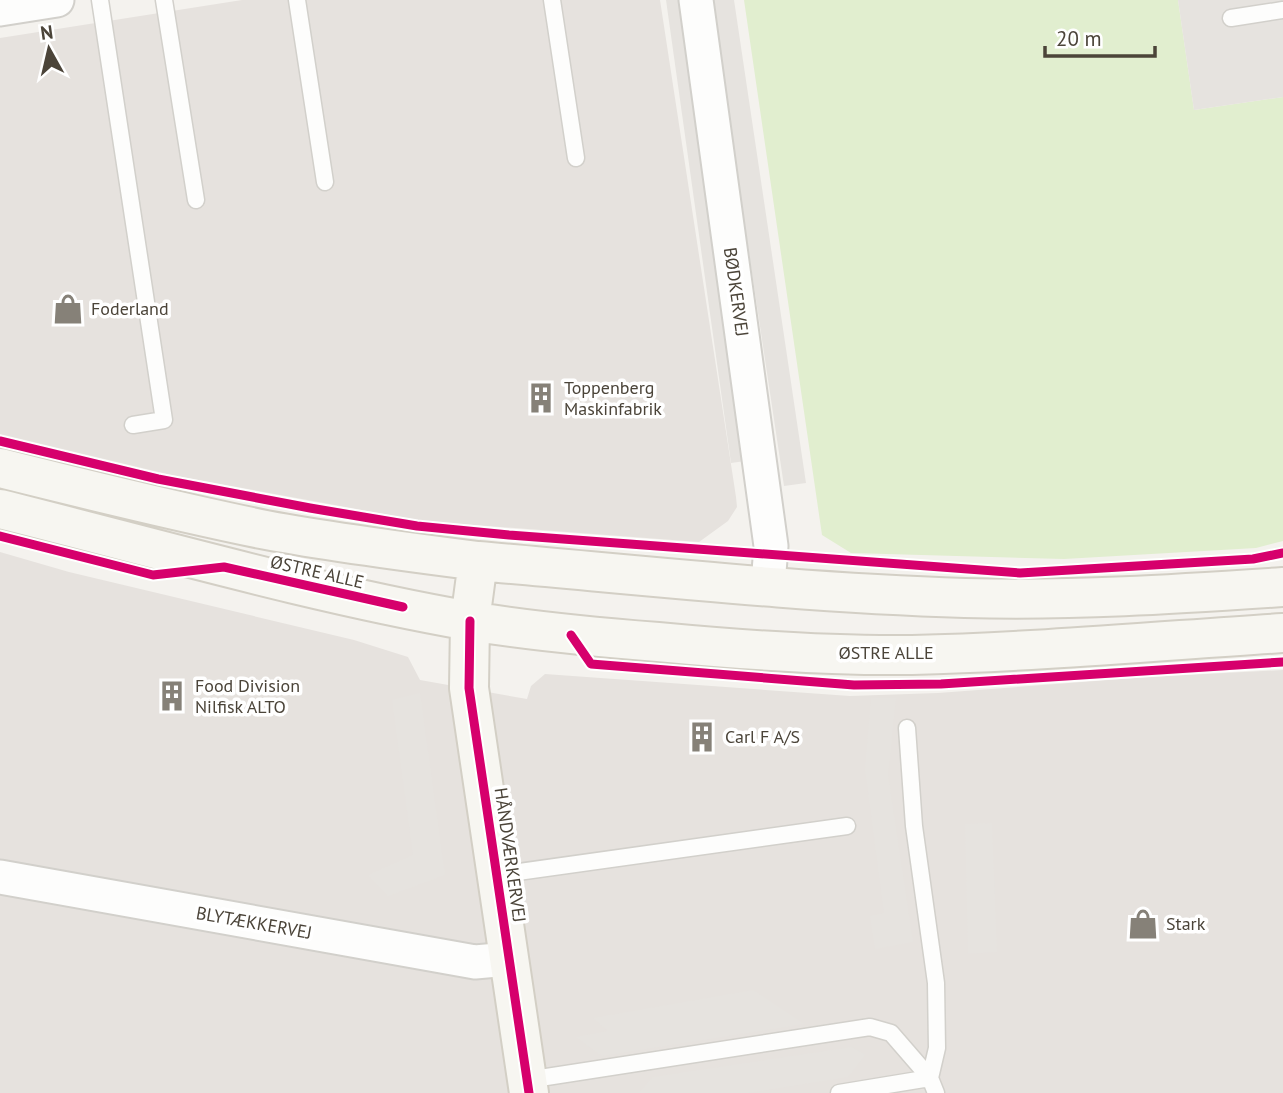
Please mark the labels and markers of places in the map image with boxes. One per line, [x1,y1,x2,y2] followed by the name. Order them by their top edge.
[51,292,85,326] shop icon: Foderland
[91,297,169,320] place label: Foderland
[564,376,662,420] place label: Toppenberg Maskinfabrik
[524,381,558,415] building icon: Toppenberg Maskinfabrik
[195,674,300,718] place label: Food Division Nilfisk ALTO
[155,679,189,713] building icon: Food Division Nilfisk ALTO
[685,720,719,754] building icon: Carl F A/S
[725,725,800,748] place label: Carl F A/S
[1126,907,1160,941] shop icon: Stark
[1166,912,1206,935] place label: Stark

